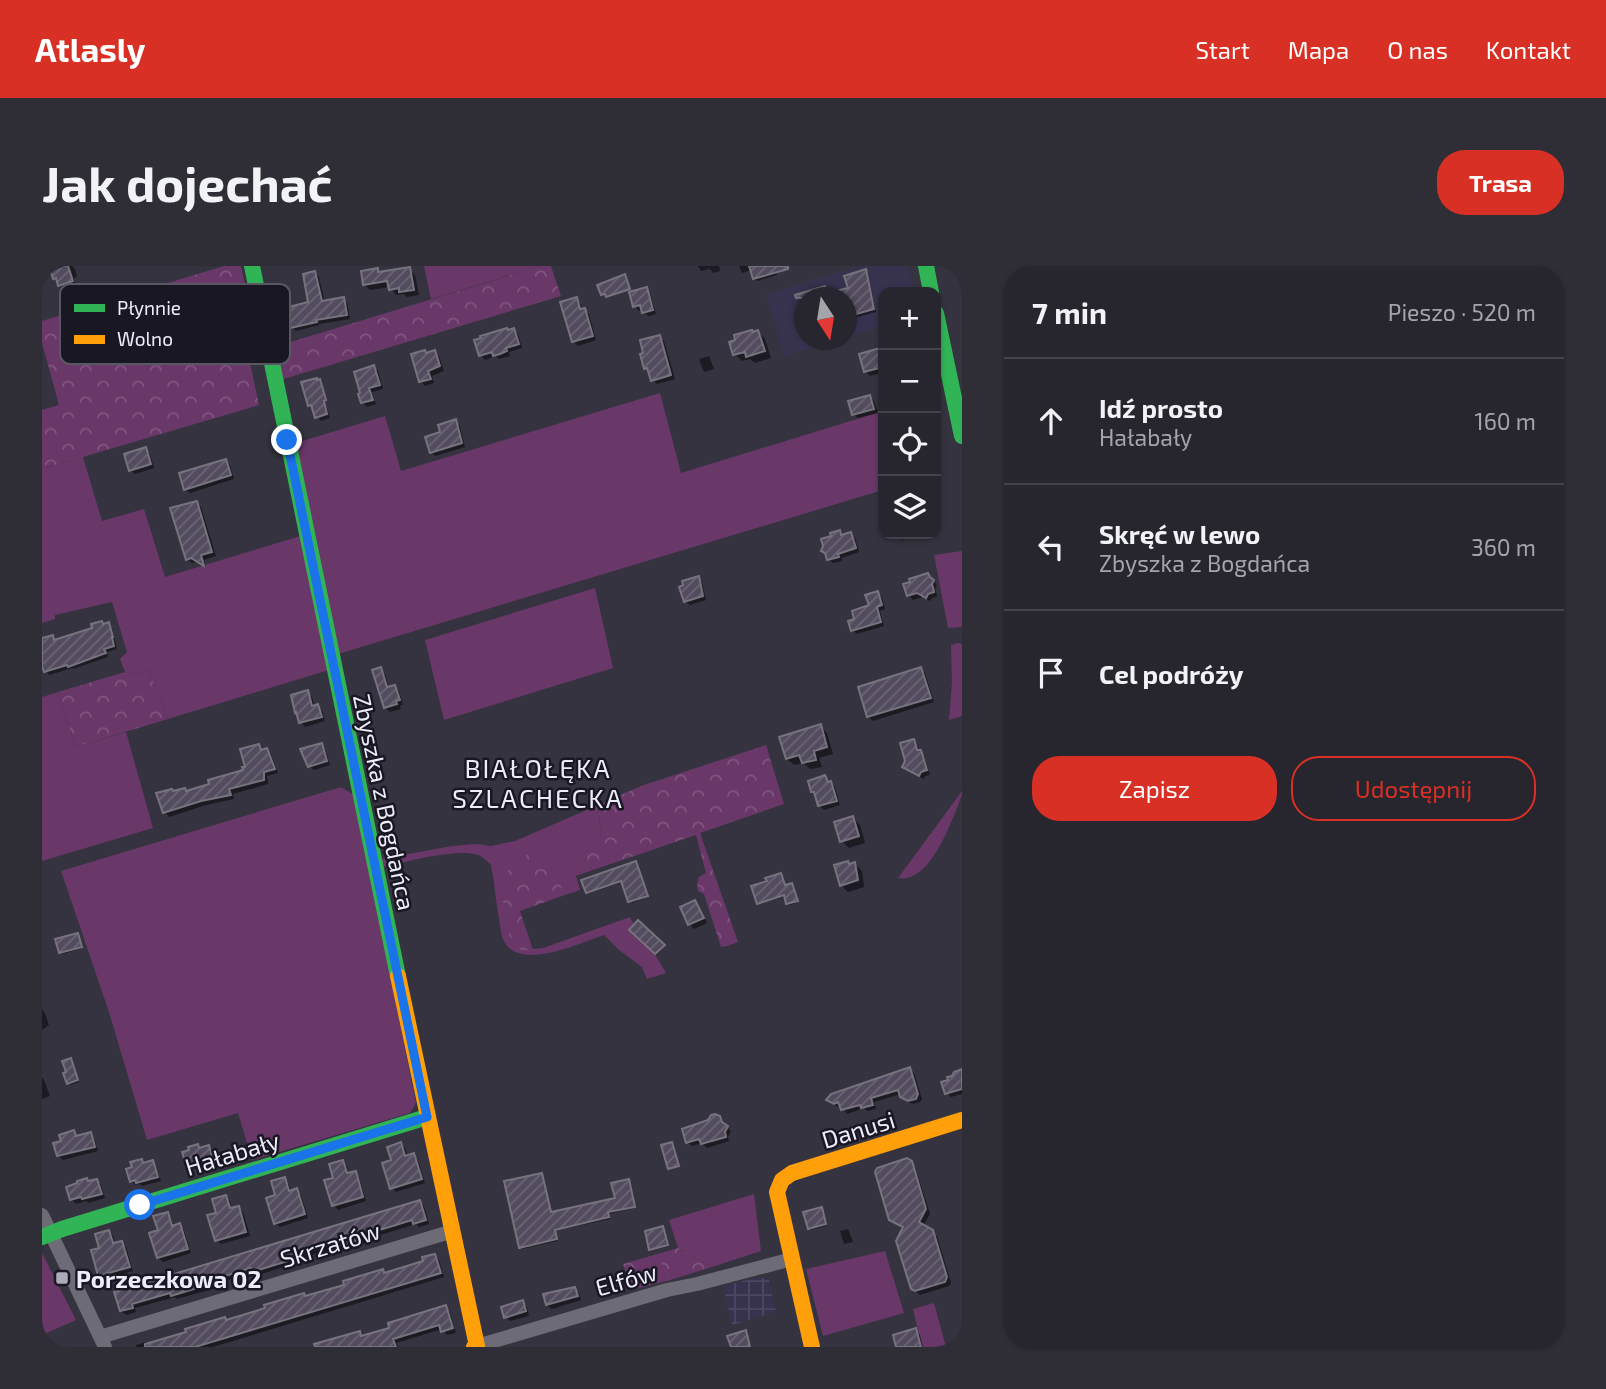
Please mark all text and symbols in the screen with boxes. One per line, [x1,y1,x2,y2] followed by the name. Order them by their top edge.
[35,29,145,69] text: Atlasly
[1195,35,1250,64] text: Start
[1288,35,1349,64] text: Mapa
[1387,35,1448,64] text: O nas
[1486,35,1571,64] text: Kontakt
[1437,150,1564,215] button: Trasa
[42,153,333,212] text: Jak dojechać
[60,284,290,364] legend
[794,287,857,350] north arrow
[878,287,941,539] map controls
[878,287,941,350] button: +
[1032,294,1107,330] text: 7 min
[117,296,181,319] text: Płynnie
[1388,298,1536,326] text: Pieszo · 520 m
[117,327,173,350] text: Wolno
[878,350,941,413] button: −
[1099,392,1223,423] text: Idź prosto
[1032,402,1070,440] icon: ahead
[1475,407,1536,435] text: 160 m
[878,413,941,476] button: locate
[1099,423,1192,451] text: Hałabały
[271,424,302,455] route end
[878,476,941,539] button: layers
[1099,518,1260,549] text: Skręć w lewo
[1032,528,1070,566] icon: left
[1471,533,1536,561] text: 360 m
[1099,549,1310,577] text: Zbyszka z Bogdańca
[1032,654,1070,692] icon: arrive
[1099,658,1244,689] text: Cel podróży
[348,691,422,913] street label: Zbyszka z Bogdańca
[452,752,624,813] district label: BIAŁOŁĘKA SZLACHECKA
[1032,756,1277,821] button: Zapisz
[1291,756,1536,821] button: Udostępnij
[818,1104,898,1154] street label: Danusi
[181,1125,283,1181] street label: Hałabały
[124,1189,155,1220] route start
[276,1215,384,1273] street label: Skrzatów
[592,1256,660,1302] street label: Elfów
[76,1264,261,1293] place label: Porzeczkowa 02
[54,1270,70,1286] marker: Porzeczkowa 02

